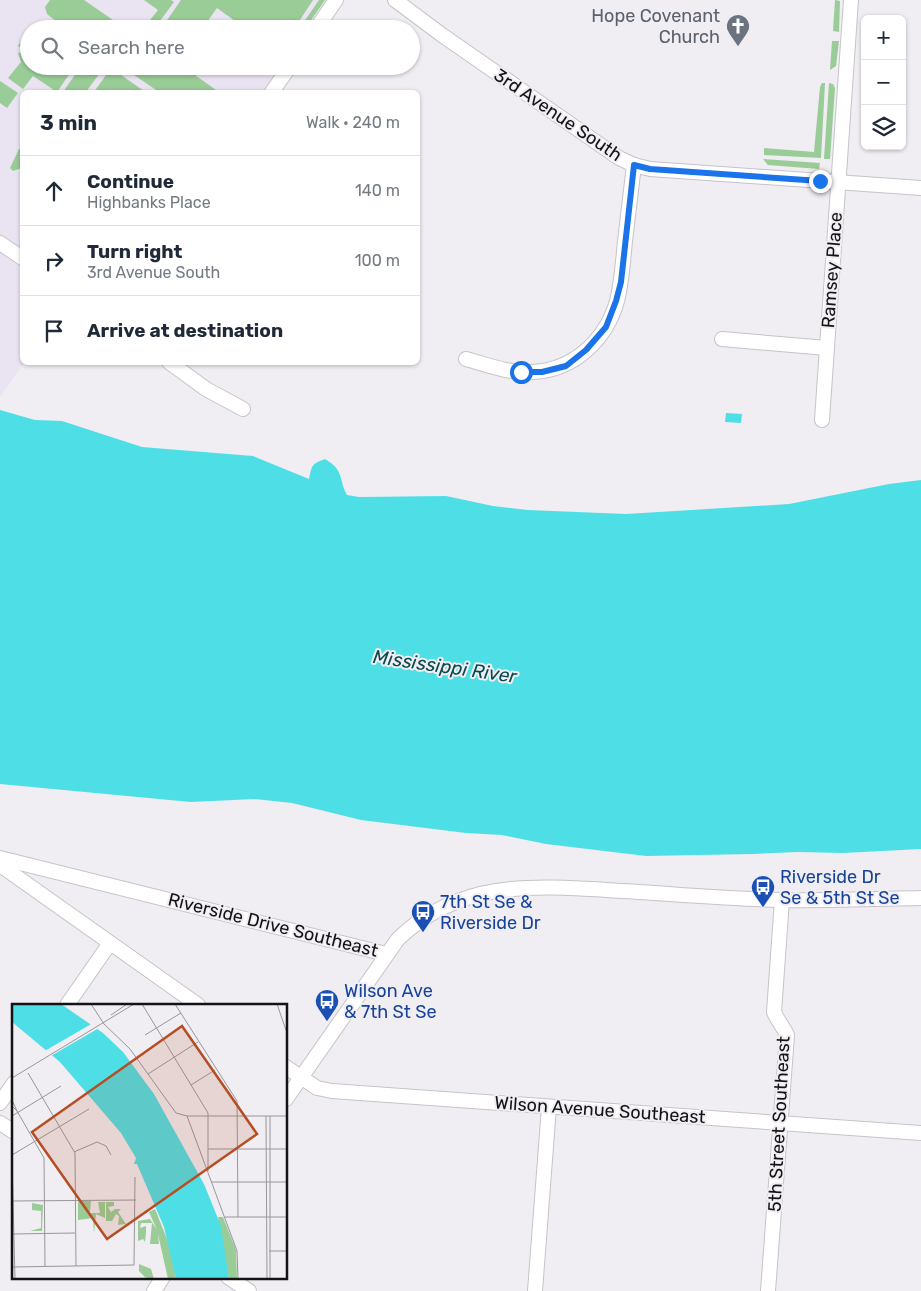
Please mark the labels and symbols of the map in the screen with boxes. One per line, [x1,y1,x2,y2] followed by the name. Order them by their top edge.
[591,5,720,48] place label: Hope Covenant Church
[725,13,751,47] church icon: Hope Covenant Church
[490,64,626,166] street label: 3rd Avenue South
[809,170,832,193] route end
[817,211,847,329] street label: Ramsey Place
[510,361,533,384] route start
[372,645,519,688] water label: Mississippi River
[780,866,900,909] place label: Riverside Dr Se & 5th St Se
[750,874,776,908] bus stop icon: Riverside Dr Se & 5th St Se
[166,888,380,962] street label: Riverside Drive Southeast
[440,891,541,934] place label: 7th St Se & Riverside Dr
[410,899,436,933] bus stop icon: 7th St Se & Riverside Dr
[344,980,436,1023] place label: Wilson Ave & 7th St Se
[314,988,340,1022] bus stop icon: Wilson Ave & 7th St Se
[12,1004,288,1278] inset map
[763,1035,795,1213] street label: 5th Street Southeast
[494,1092,706,1128] street label: Wilson Avenue Southeast

